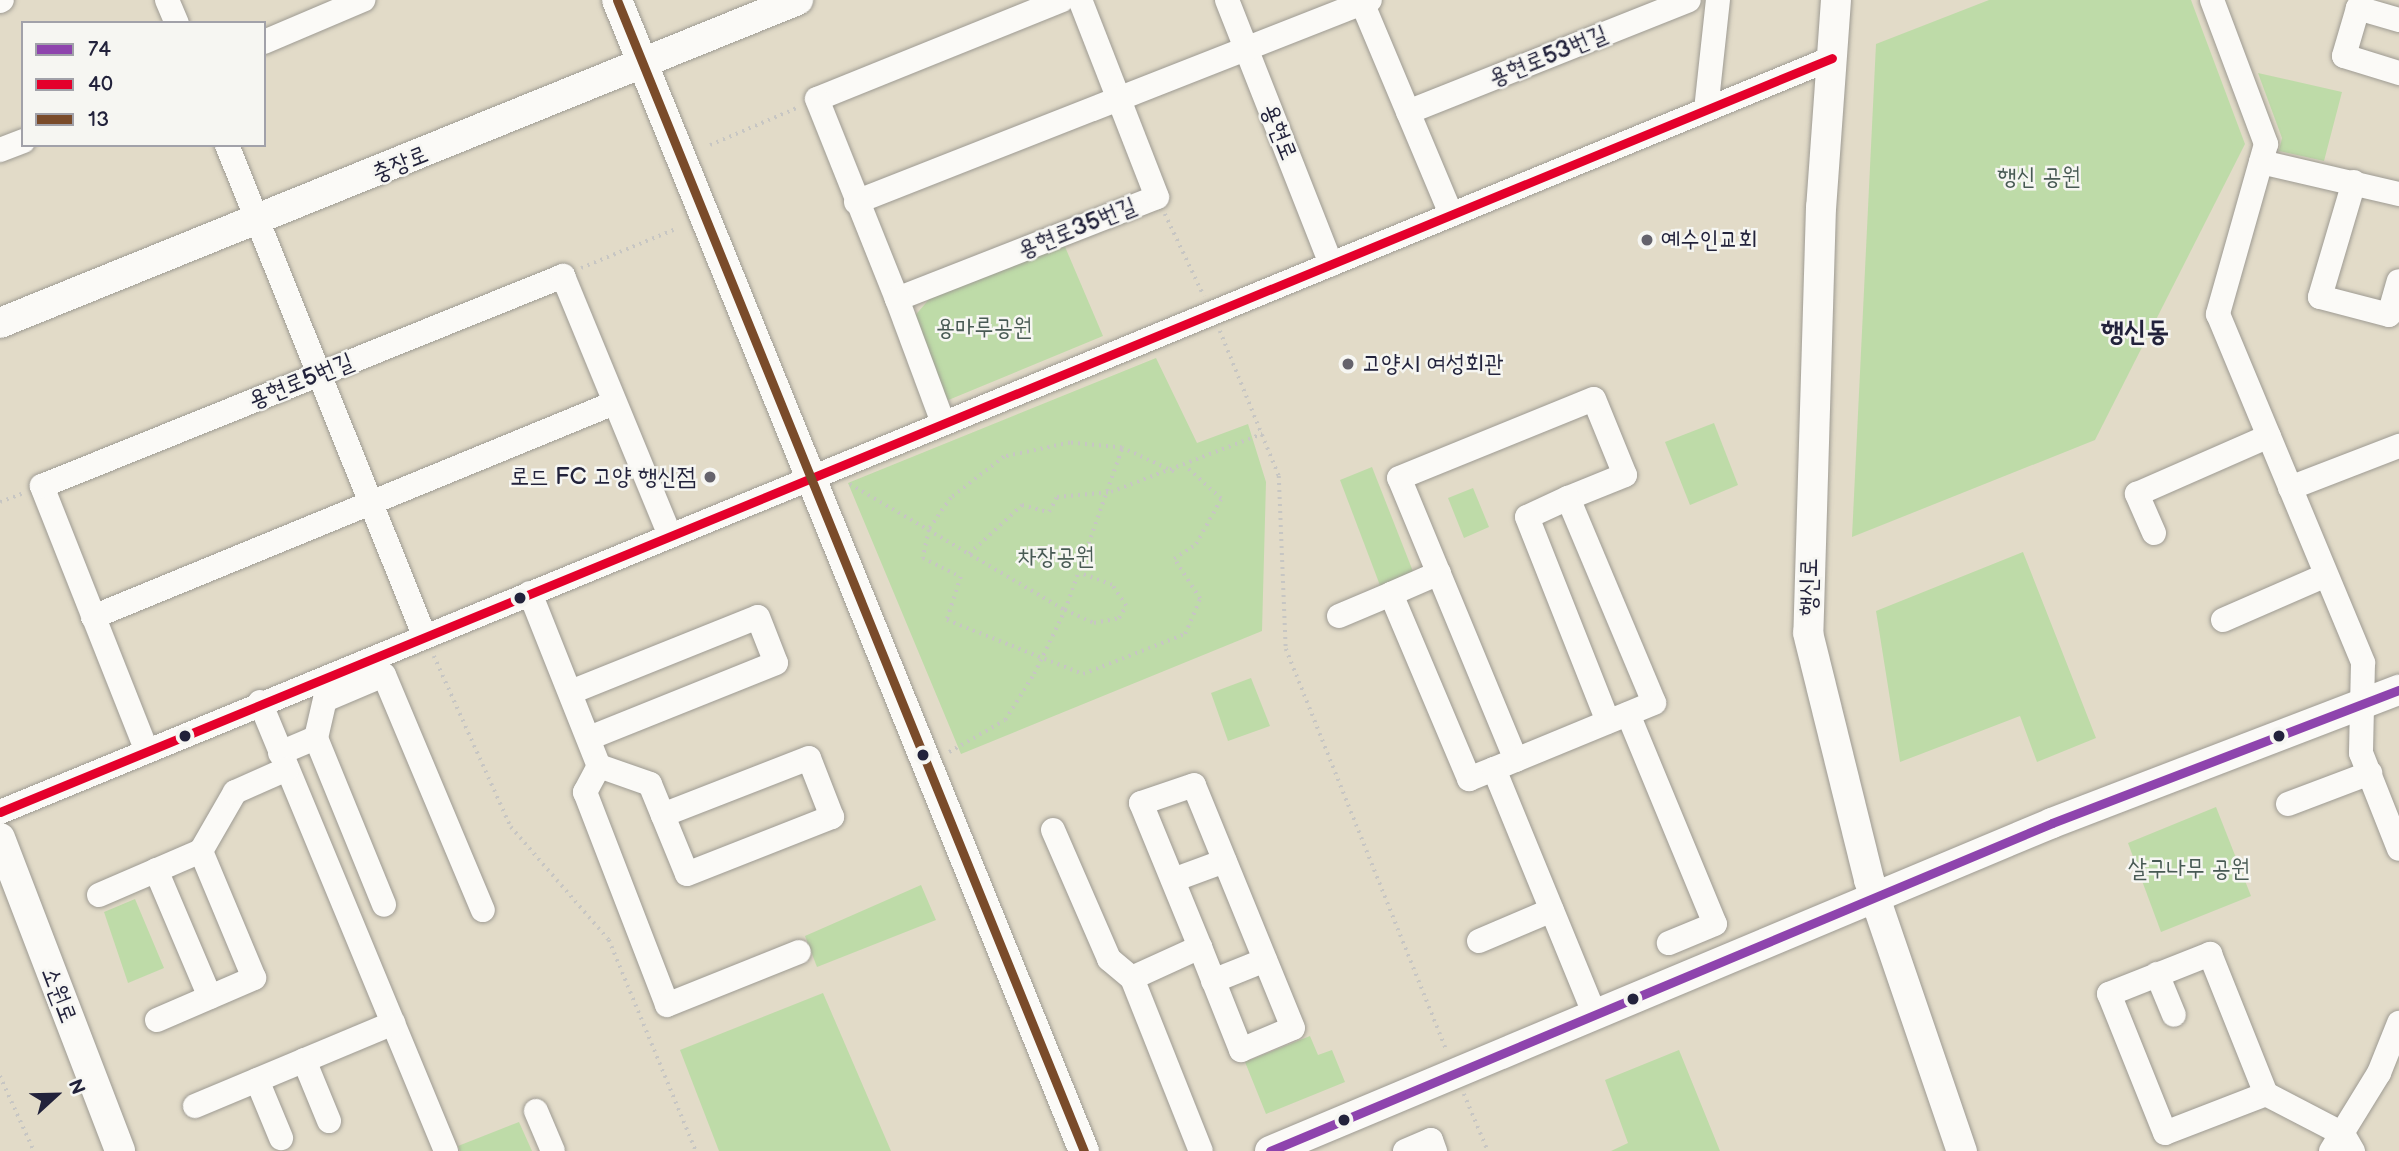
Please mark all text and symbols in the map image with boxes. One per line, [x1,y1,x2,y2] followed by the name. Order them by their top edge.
[1485,19,1611,93] street label: 용현로53번길
[21,21,266,147] legend
[88,37,111,62] text: 74
[88,72,113,97] text: 40
[1255,100,1303,164] street label: 용현로
[88,107,109,132] text: 13
[368,140,432,188] street label: 충장로
[1997,163,2081,191] park label: 행신 공원
[1014,191,1140,265] street label: 용현로35번길
[1661,226,1758,254] place label: 예수인교회
[1639,232,1655,248] marker: 예수인교회
[936,314,1032,342] park label: 용마루공원
[2101,315,2169,349] district label: 행신동
[244,347,358,415] street label: 용현로5번길
[1362,350,1504,378] place label: 고양시 여성회관
[1340,356,1356,372] marker: 고양시 여성회관
[510,463,696,491] place label: 로드 FC 고양 행신점
[702,469,718,485] marker: 로드 FC 고양 행신점
[1017,543,1095,571] park label: 차장공원
[1794,558,1824,616] street label: 행신로
[513,591,527,605] unlabelled marker
[178,729,192,743] unlabelled marker
[2272,729,2286,743] unlabelled marker
[916,748,930,762] unlabelled marker
[2128,855,2250,883] park label: 살구나무 공원
[35,963,83,1027] street label: 소원로
[1626,992,1640,1006] unlabelled marker
[21,1060,91,1130] north arrow
[63,1076,89,1098] text: N
[1337,1113,1351,1127] unlabelled marker

